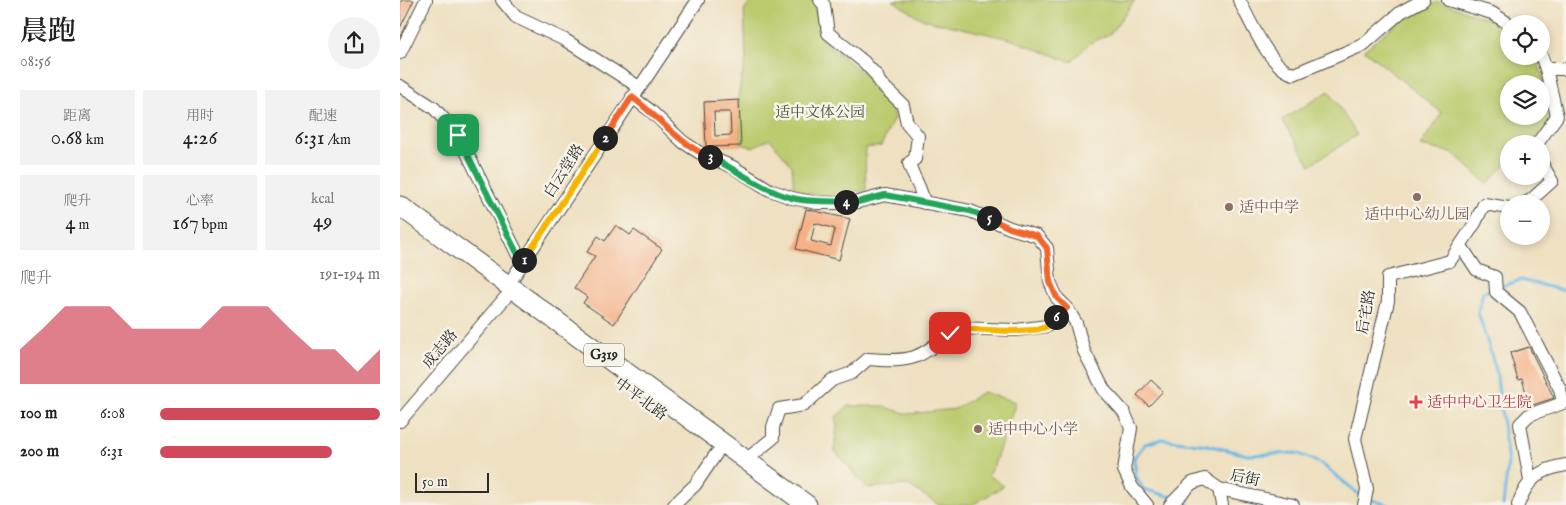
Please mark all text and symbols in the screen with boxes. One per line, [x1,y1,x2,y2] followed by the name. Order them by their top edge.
[20,15,76,50] text: 晨跑
[1500,15,1550,245] map controls
[1500,15,1550,65] button: locate
[328,17,380,69] button: share
[20,52,51,72] text: 08:56
[1500,75,1550,125] button: layers
[775,103,865,122] park label: 适中文体公园
[63,107,91,125] text: 距离
[186,107,214,125] text: 用时
[309,107,337,125] text: 配速
[437,114,479,156] pin
[444,121,472,149] icon: arrive
[51,125,83,152] text: 0.68
[183,125,217,152] text: 4:26
[295,125,325,152] text: 6:31
[592,126,618,150] pin: 2
[602,129,609,147] text: 2
[83,131,104,149] text: km
[325,131,351,149] text: /km
[1500,135,1550,185] button: +
[540,141,588,201] street label: 白云堂路
[698,144,722,170] pin: 3
[708,148,713,166] text: 3
[311,190,334,208] text: kcal
[834,190,858,214] pin: 4
[1411,191,1423,203] marker: 适中中心幼儿园
[63,192,91,210] text: 爬升
[186,192,214,210] text: 心率
[843,193,850,211] text: 4
[1500,195,1550,245] button: −
[1239,198,1299,217] place label: 适中中学
[1223,201,1235,213] marker: 适中中学
[1364,205,1470,224] place label: 适中中心幼儿园
[976,206,1002,230] pin: 5
[313,208,332,235] text: 49
[987,209,992,227] text: 5
[65,210,76,237] text: 4
[172,210,199,237] text: 167
[76,216,89,234] text: m
[199,216,228,234] text: bpm
[512,248,536,272] pin: 1
[522,251,527,269] text: 1
[319,265,380,285] text: 191–194 m
[20,269,52,289] text: 爬升
[1353,288,1379,336] street label: 后宅路
[1044,304,1068,330] pin: 6
[1054,308,1059,326] text: 6
[929,312,971,354] pin
[936,319,964,347] icon: check
[418,326,462,372] street label: 成志路
[584,344,624,366] road number: G319
[611,374,671,424] street label: 中平北路
[1427,393,1532,412] place label: 适中中心卫生院
[1409,395,1423,409] marker: 适中中心卫生院
[20,404,57,424] text: 100 m
[100,404,125,424] text: 6:08
[988,420,1078,439] place label: 适中中心小学
[972,423,984,435] marker: 适中中心小学
[20,442,59,462] text: 200 m
[100,442,123,462] text: 6:31
[1228,466,1262,490] street label: 后街
[415,470,489,493] scale bar
[422,473,448,491] text: 50 m

